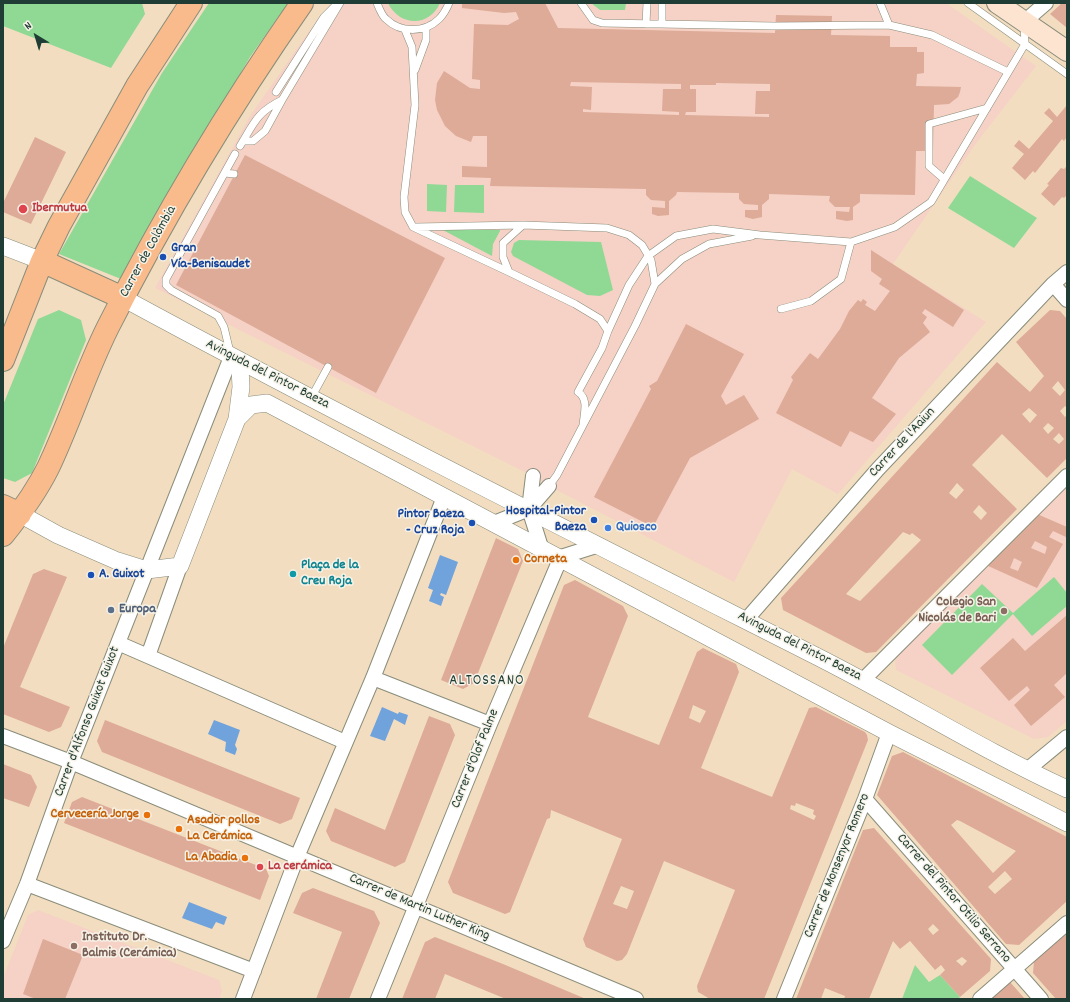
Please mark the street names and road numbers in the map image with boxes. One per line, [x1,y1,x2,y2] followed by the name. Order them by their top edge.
[117,203,181,301] street label: Carrer de Colòmbia
[202,336,332,414] street label: Avinguda del Pintor Baeza
[866,404,940,482] street label: Carrer de l'Aaiun
[734,608,864,686] street label: Avinguda del Pintor Baeza
[52,645,124,799] street label: Carrer d'Alfonso Guixot Guixot
[448,707,504,811] street label: Carrer d'Olof Palme
[801,791,875,941] street label: Carrer de Monsenyor Romero
[892,831,1014,967] street label: Carrer del Pintor Otilio Serrano
[346,871,492,945] street label: Carrer de Martin Luther King

